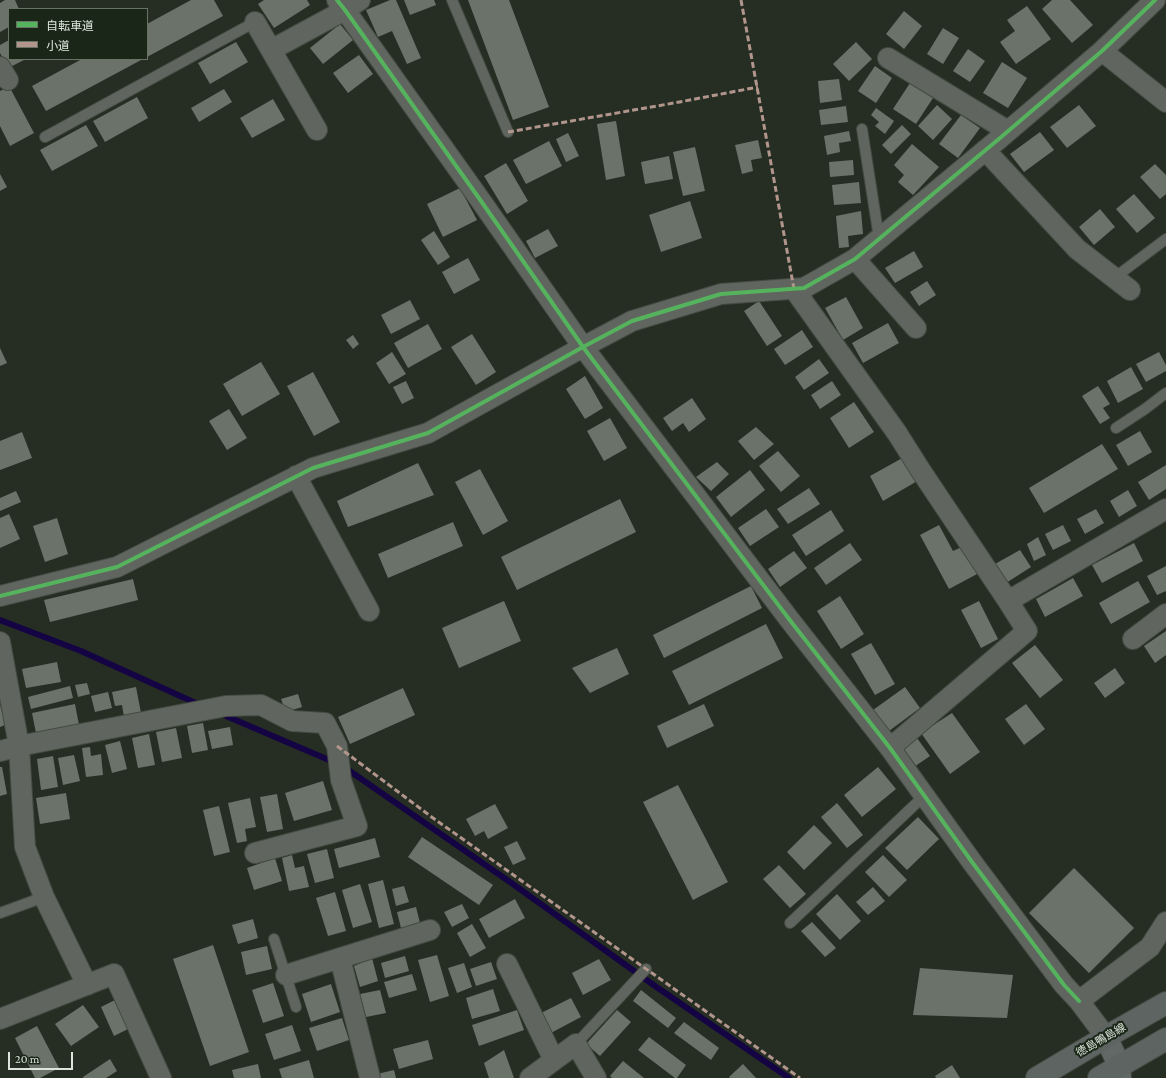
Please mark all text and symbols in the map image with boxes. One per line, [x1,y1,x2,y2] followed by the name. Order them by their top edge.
[8,8,148,60] legend
[46,19,94,33] text: 自転車道
[46,39,70,53] text: 小道
[1074,1021,1128,1059] street label: 徳島鴨島線
[10,1044,75,1070] scale bar
[15,1052,39,1066] text: 20 m

